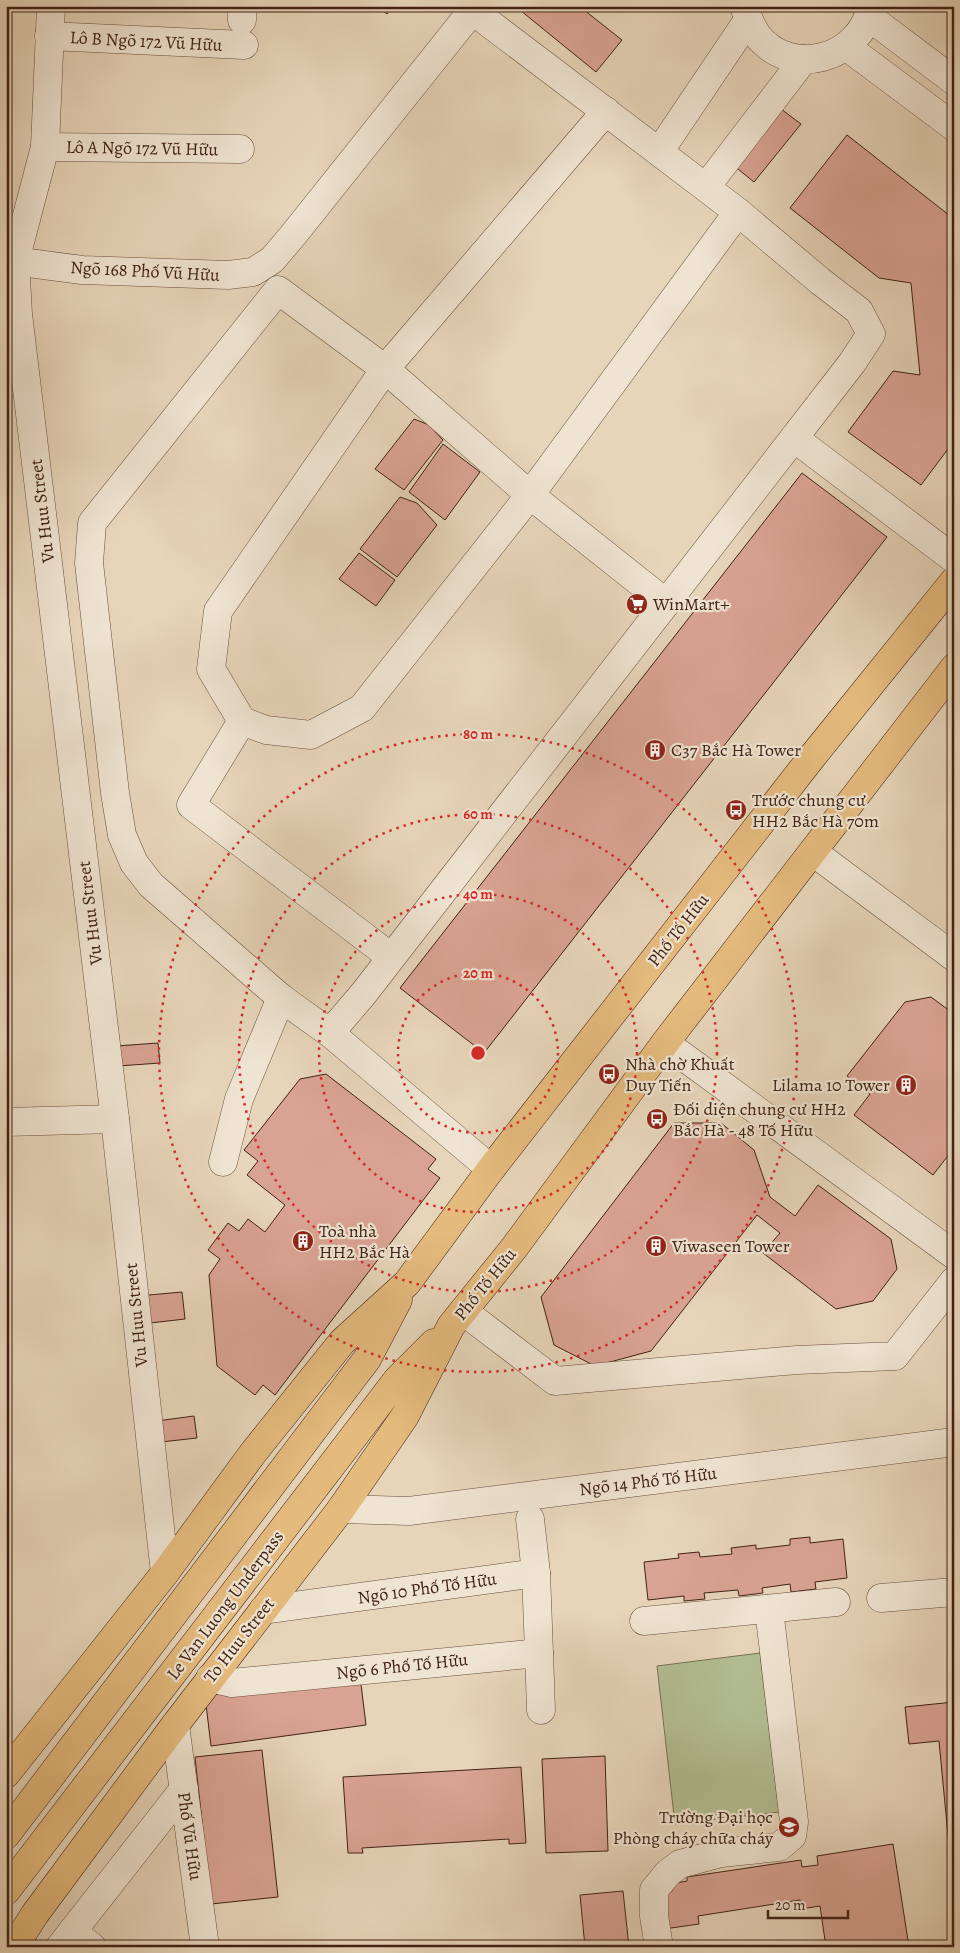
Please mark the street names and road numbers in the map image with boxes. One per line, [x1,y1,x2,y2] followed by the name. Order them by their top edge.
[69,25,223,57] street label: Lô B Ngõ 172 Vũ Hữu
[66,135,219,161] street label: Lô A Ngõ 172 Vũ Hữu
[70,255,221,287] street label: Ngõ 168 Phố Vũ Hữu
[24,458,60,565] street label: Vu Huu Street
[72,860,108,967] street label: Vu Huu Street
[642,888,714,971] street label: Phố Tố Hữu
[448,1243,522,1325] street label: Phố Tố Hữu
[119,1262,153,1369] street label: Vu Huu Street
[578,1461,718,1501] street label: Ngõ 14 Phố Tố Hữu
[161,1525,289,1685] street label: Le Van Luong Underpass
[356,1566,498,1610] street label: Ngõ 10 Phố Tố Hữu
[198,1592,280,1688] street label: To Huu Street
[335,1647,469,1685] street label: Ngõ 6 Phố Tố Hữu
[172,1790,208,1882] street label: Phố Vũ Hữu

